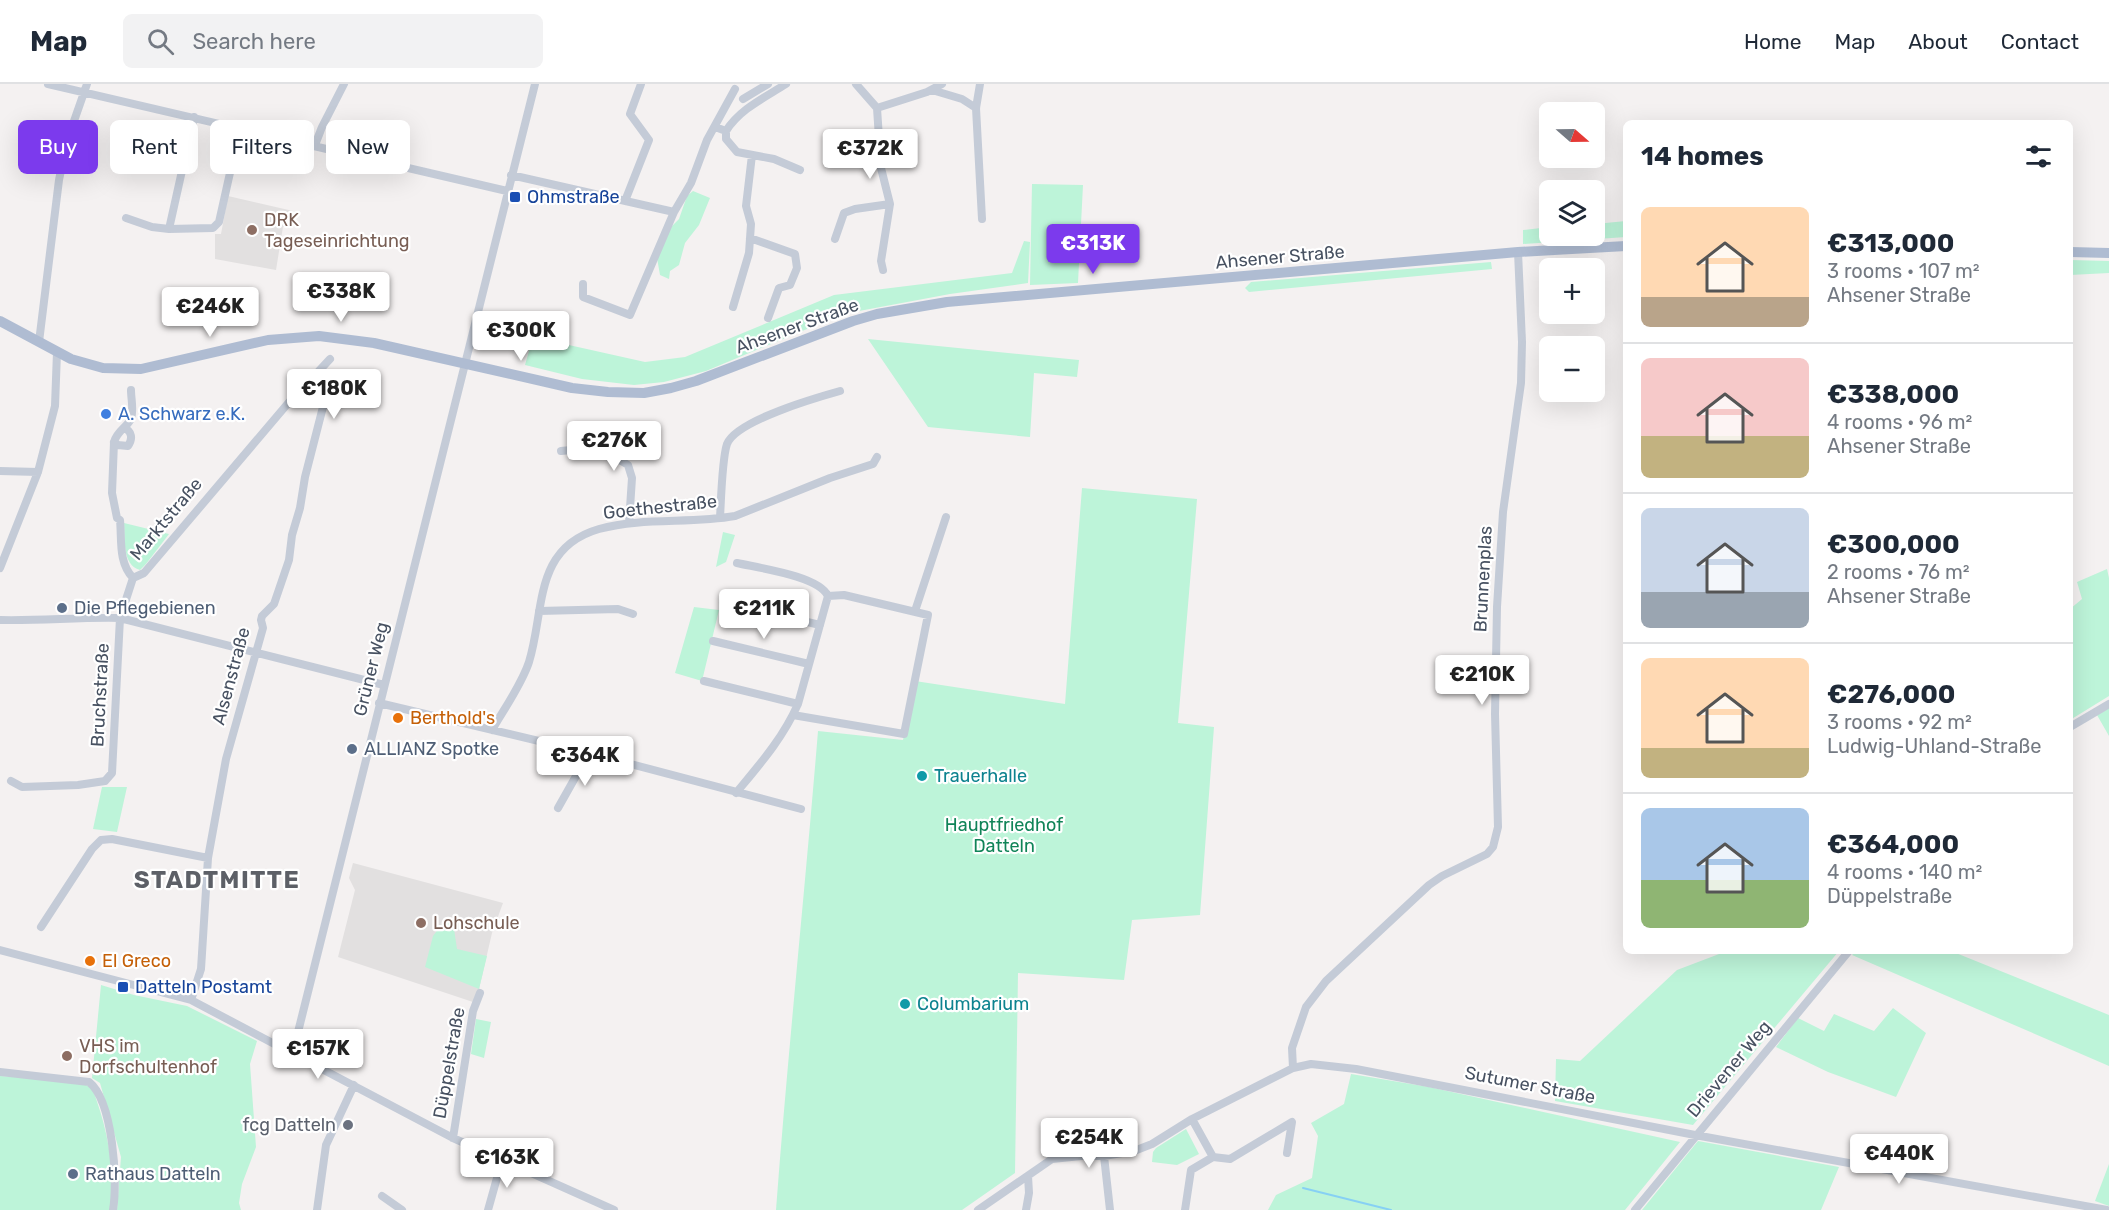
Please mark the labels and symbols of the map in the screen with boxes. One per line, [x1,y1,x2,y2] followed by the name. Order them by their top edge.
[1539,102,1605,168] north arrow
[828,129,912,180] pin: €372K
[527,186,620,208] place label: Ohmstraße
[508,190,522,204] marker: Ohmstraße
[264,209,410,252] place label: DRK Tageseinrichtung
[245,223,259,237] marker: DRK Tageseinrichtung
[1051,224,1135,275] pin: €313K
[1214,240,1346,274] street label: Ahsener Straße
[299,272,383,323] pin: €338K
[168,287,252,338] pin: €246K
[732,293,862,359] street label: Ahsener Straße
[479,311,563,362] pin: €300K
[292,369,376,420] pin: €180K
[118,403,245,425] place label: A. Schwarz e.K.
[99,407,113,421] marker: A. Schwarz e.K.
[572,421,656,472] pin: €276K
[125,473,207,565] street label: Marktstraße
[602,490,718,524] street label: Goethestraße
[1469,525,1497,633] street label: Brunnenplas
[722,589,806,640] pin: €211K
[74,597,216,619] place label: Die Pflegebienen
[55,601,69,615] marker: Die Pflegebienen
[349,620,393,718] street label: Grüner Weg
[207,625,255,727] street label: Alsenstraße
[86,642,114,748] street label: Bruchstraße
[1440,655,1524,706] pin: €210K
[410,707,495,729] place label: Berthold's
[391,711,405,725] marker: Berthold's
[543,736,627,787] pin: €364K
[364,738,499,760] place label: ALLIANZ Spotke
[345,742,359,756] marker: ALLIANZ Spotke
[934,765,1027,787] place label: Trauerhalle
[915,769,929,783] marker: Trauerhalle
[945,814,1063,857] park label: Hauptfriedhof Datteln
[134,866,300,894] district label: STADTMITTE
[433,912,520,934] place label: Lohschule
[414,916,428,930] marker: Lohschule
[102,950,171,972] place label: El Greco
[83,954,97,968] marker: El Greco
[135,976,272,998] place label: Datteln Postamt
[116,980,130,994] marker: Datteln Postamt
[917,993,1029,1015] place label: Columbarium
[898,997,912,1011] marker: Columbarium
[428,1006,470,1120] street label: Düppelstraße
[1682,1016,1776,1122] street label: Drievener Weg
[276,1029,360,1080] pin: €157K
[79,1035,217,1078] place label: VHS im Dorfschultenhof
[60,1049,74,1063] marker: VHS im Dorfschultenhof
[1463,1062,1597,1108] street label: Sutumer Straße
[242,1114,336,1136] place label: fcg Datteln
[341,1118,355,1132] marker: fcg Datteln
[1047,1118,1131,1169] pin: €254K
[1857,1134,1941,1185] pin: €440K
[465,1138,549,1189] pin: €163K
[85,1163,221,1185] place label: Rathaus Datteln
[66,1167,80,1181] marker: Rathaus Datteln

